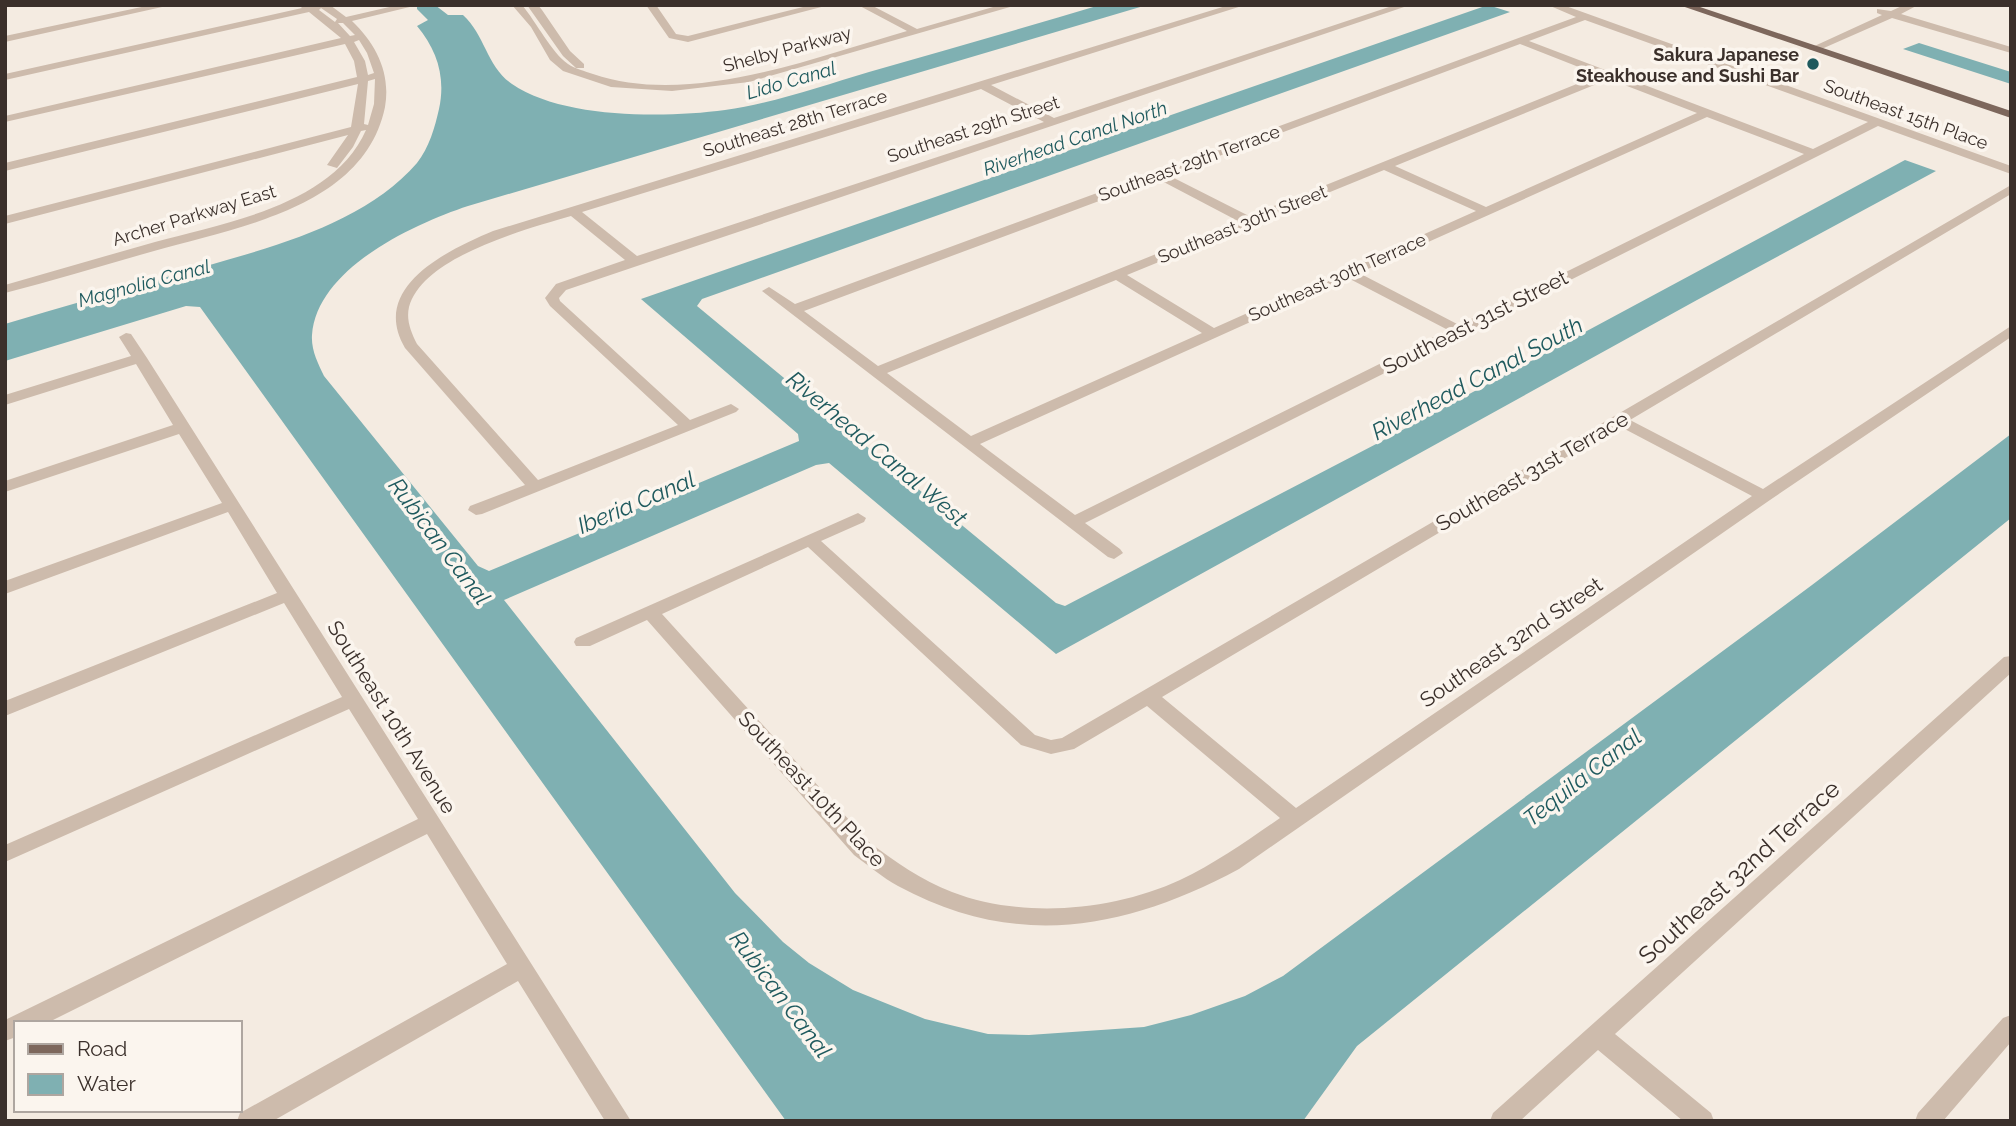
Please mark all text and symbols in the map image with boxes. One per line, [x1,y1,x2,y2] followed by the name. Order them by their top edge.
[721,22,854,76] street label: Shelby Parkway
[1576,44,1799,86] place label: Sakura Japanese Steakhouse and Sushi Bar
[1805,56,1821,72] marker: Sakura Japanese Steakhouse and Sushi Bar
[744,57,838,103] water label: Lido Canal
[1821,74,1991,154] street label: Southeast 15th Place
[700,85,890,161] street label: Southeast 28th Terrace
[884,91,1062,167] street label: Southeast 29th Street
[980,96,1170,180] water label: Riverhead Canal North
[1095,120,1283,206] street label: Southeast 29th Terrace
[110,180,278,250] street label: Archer Parkway East
[1155,181,1329,267] street label: Southeast 30th Street
[1245,228,1429,326] street label: Southeast 30th Terrace
[76,255,212,311] water label: Magnolia Canal
[1378,264,1572,380] street label: Southeast 31st Street
[1367,311,1587,445] water label: Riverhead Canal South
[781,365,973,532] water label: Riverhead Canal West
[1431,406,1633,536] street label: Southeast 31st Terrace
[573,465,699,539] water label: Iberia Canal
[384,472,496,610] water label: Rubican Canal
[1415,572,1607,712] street label: Southeast 32nd Street
[322,616,462,818] street label: Southeast 10th Avenue
[733,706,891,872] street label: Southeast 10th Place
[1518,723,1646,831] water label: Tequila Canal
[1632,774,1846,970] street label: Southeast 32nd Terrace
[725,925,837,1063] water label: Rubican Canal
[14,1021,242,1112] legend
[77,1036,127,1061] text: Road
[77,1071,136,1096] text: Water

